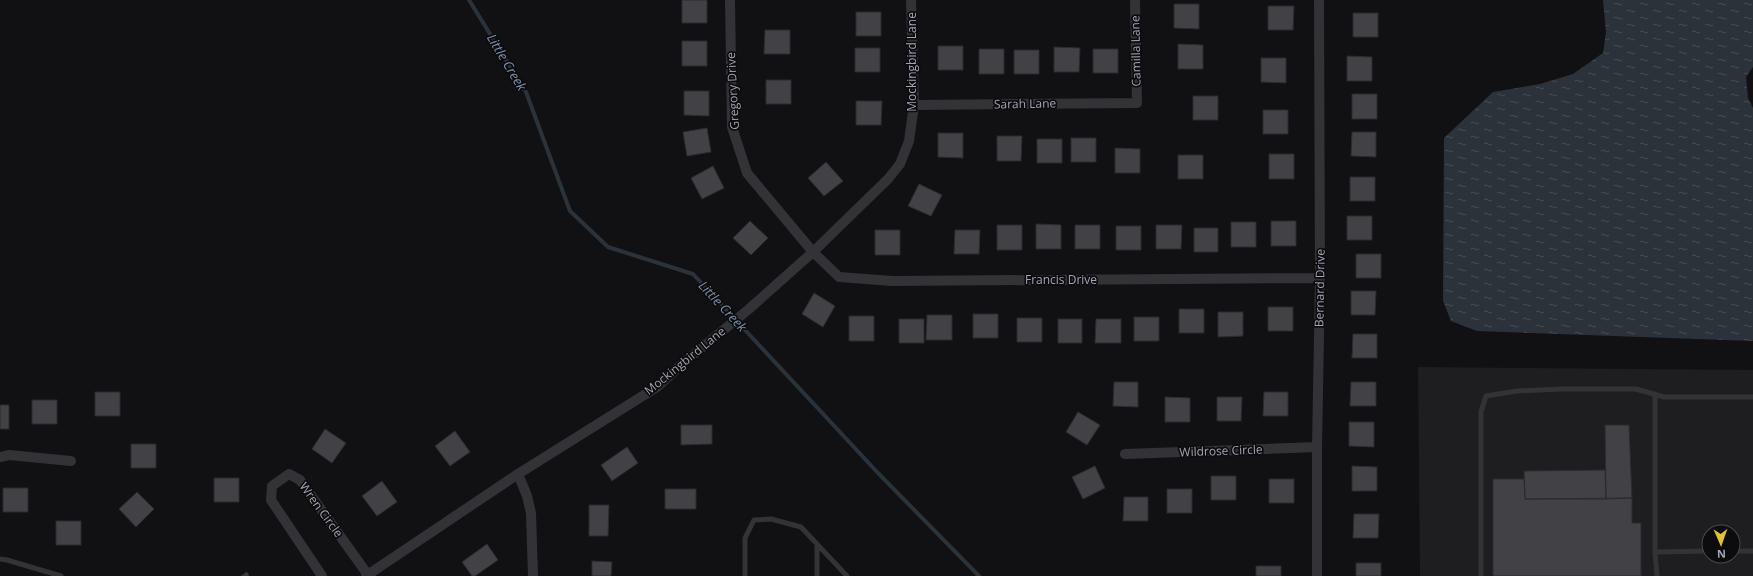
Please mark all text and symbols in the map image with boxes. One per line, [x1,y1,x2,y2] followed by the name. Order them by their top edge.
[903,12,920,112] street label: Mockingbird Lane
[1126,15,1145,87] street label: Camilla Lane
[483,30,531,94] water label: Little Creek
[722,52,743,130] street label: Gregory Drive
[994,94,1057,113] street label: Sarah Lane
[1310,249,1329,327] street label: Bernard Drive
[1025,271,1097,288] street label: Francis Drive
[695,277,752,336] water label: Little Creek
[641,322,729,399] street label: Mockingbird Lane
[1179,441,1263,460] street label: Wildrose Circle
[296,479,347,541] street label: Wren Circle
[1701,524,1741,564] north arrow
[1717,547,1726,562] text: N

